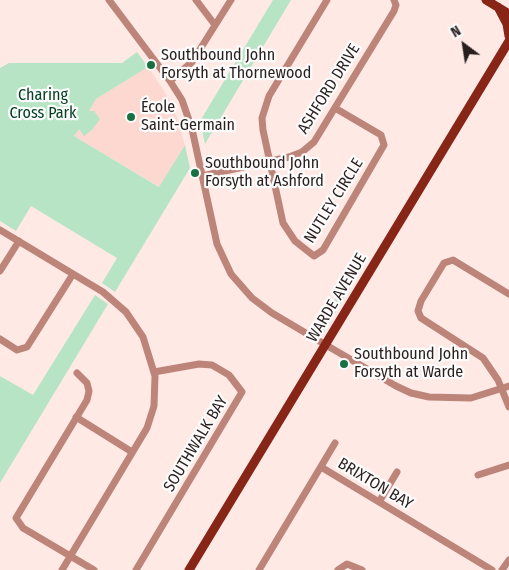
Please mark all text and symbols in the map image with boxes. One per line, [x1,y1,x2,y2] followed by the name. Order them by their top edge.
[439,20,489,70] north arrow
[448,22,464,41] text: N
[294,40,364,138] street label: ASHFORD DRIVE
[161,46,311,84] place label: Southbound John Forsyth at Thornewood
[145,59,157,71] marker: Southbound John Forsyth at Thornewood
[9,86,77,124] park label: Charing Cross Park
[141,98,235,136] place label: École Saint-Germain
[125,111,137,123] marker: École Saint-Germain
[205,154,324,192] place label: Southbound John Forsyth at Ashford
[300,155,368,247] street label: NUTLEY CIRCLE
[189,167,201,179] marker: Southbound John Forsyth at Ashford
[303,250,371,346] street label: WARDE AVENUE
[354,345,468,383] place label: Southbound John Forsyth at Warde
[338,358,350,370] marker: Southbound John Forsyth at Warde
[160,393,232,495] street label: SOUTHWALK BAY
[334,454,416,514] street label: BRIXTON BAY

